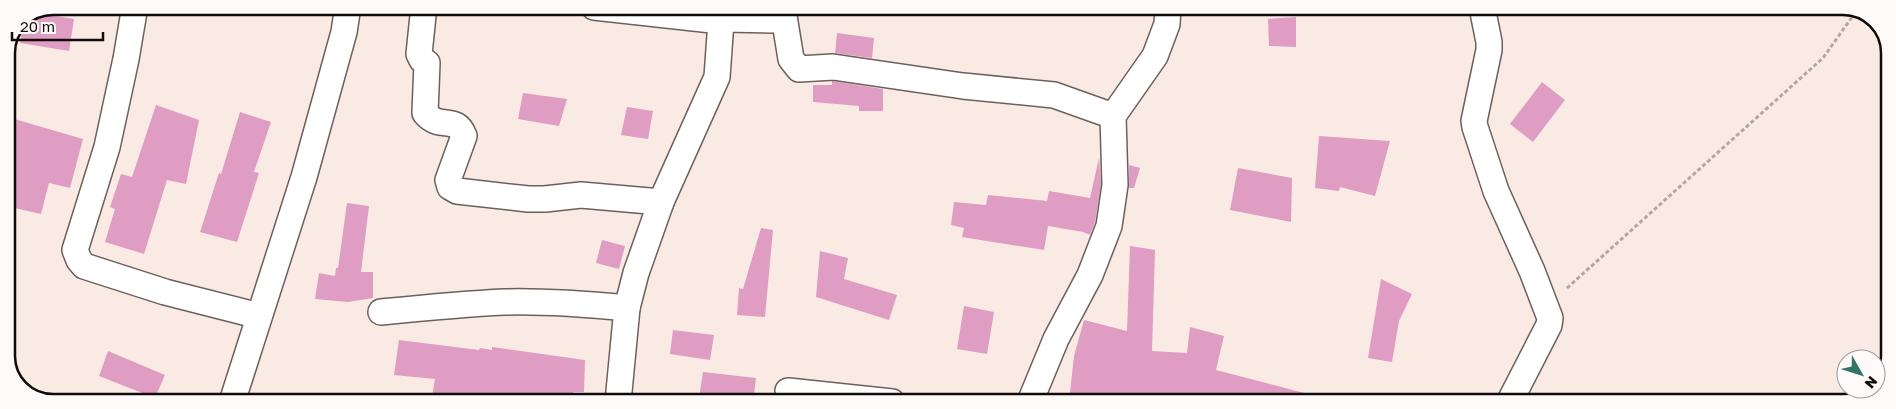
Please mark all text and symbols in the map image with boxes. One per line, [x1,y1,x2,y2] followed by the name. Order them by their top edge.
[12,10,104,42] scale bar
[20,17,55,35] text: 20 m
[1836,349,1886,399] north arrow
[1862,373,1881,392] text: N

